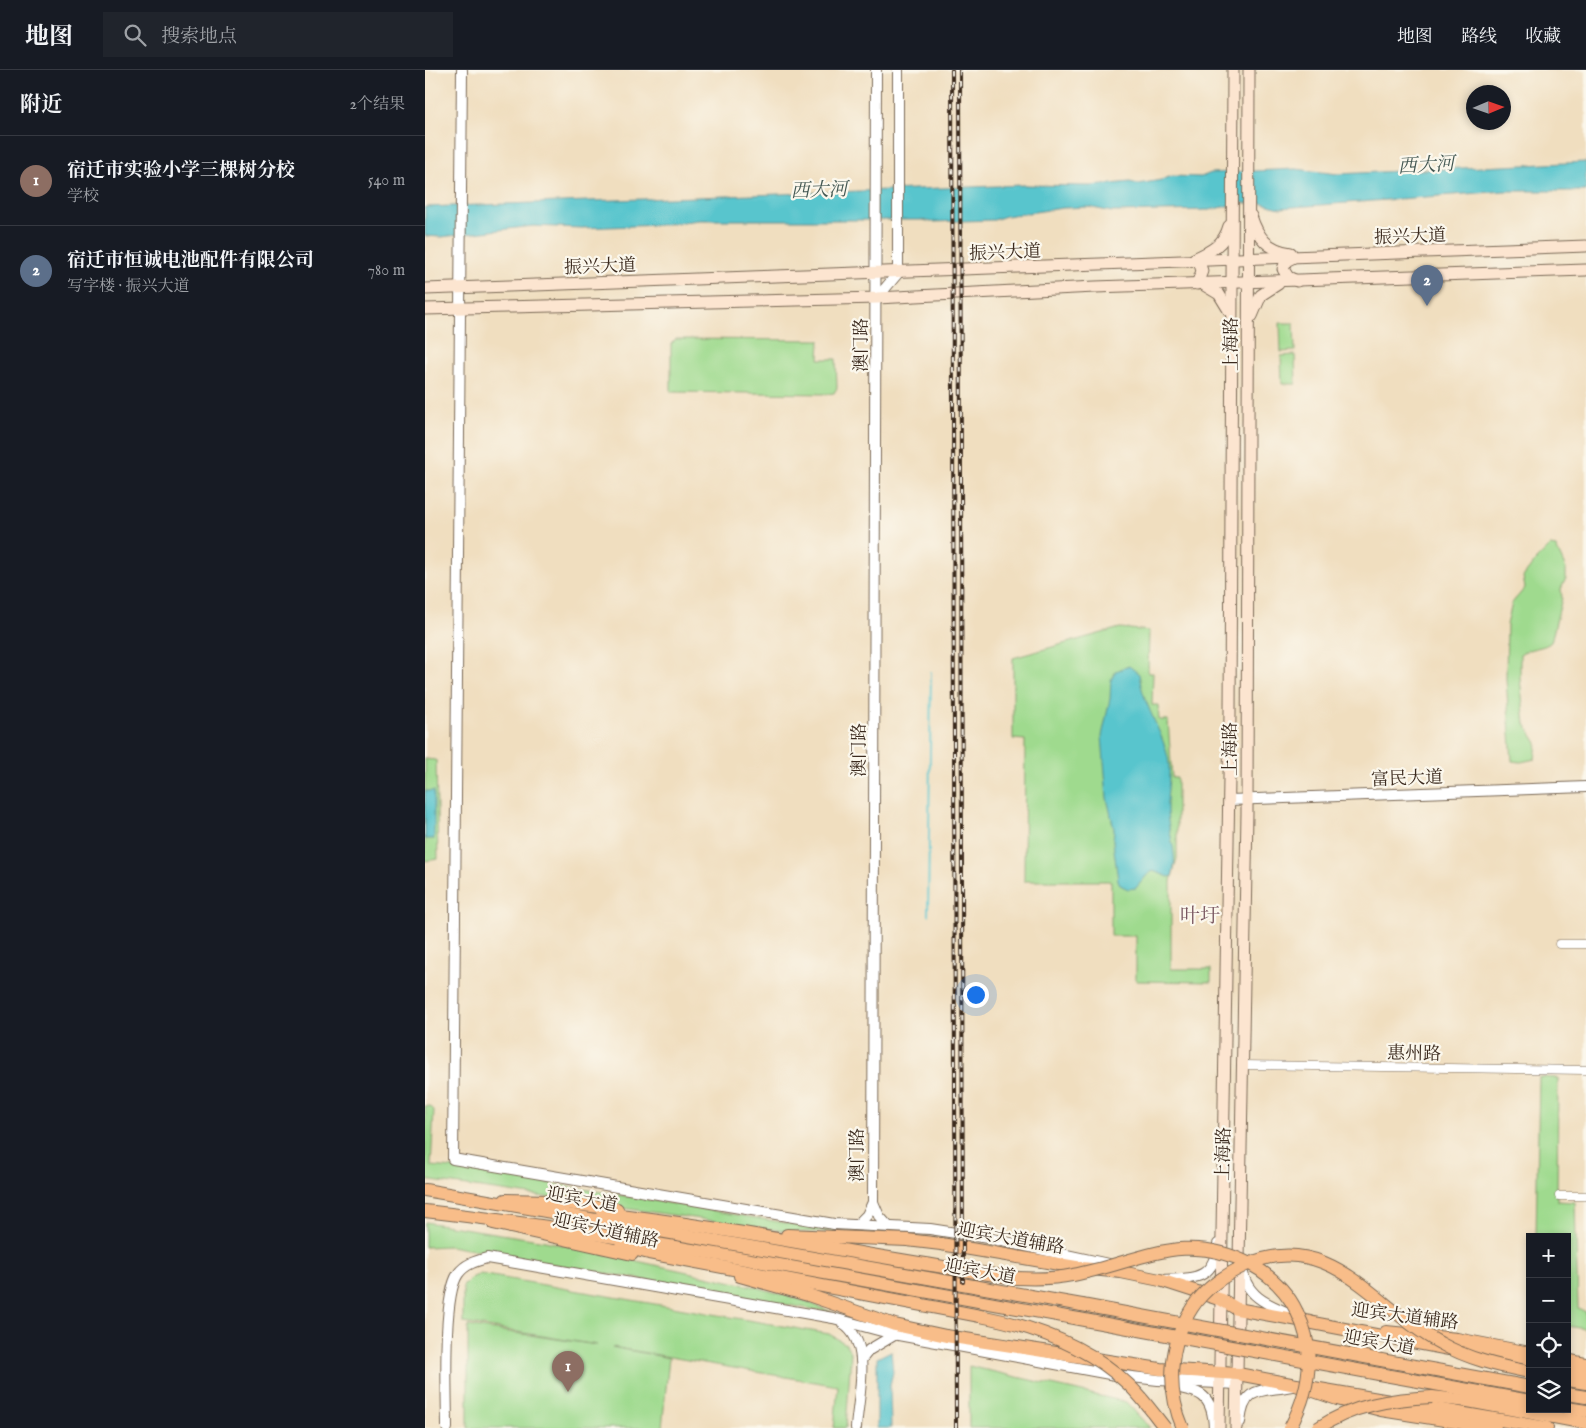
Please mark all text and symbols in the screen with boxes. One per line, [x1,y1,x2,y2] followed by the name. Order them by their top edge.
[103,12,453,57] search box
[121,21,149,49] icon: search
[25,22,73,53] text: 地图
[161,25,237,49] text: 搜索地点
[1397,26,1433,49] text: 地图
[1461,26,1497,49] text: 路线
[1525,26,1561,49] text: 收藏
[1466,85,1511,130] north arrow
[20,92,62,119] text: 附近
[349,95,405,115] text: 2个结果
[1397,152,1458,179] water label: 西大河
[67,159,295,183] text: 宿迁市实验小学三棵树分校
[33,171,39,191] text: 1
[368,171,405,191] text: 540 m
[790,178,851,204] water label: 西大河
[67,187,99,207] text: 学校
[1374,225,1446,250] street label: 振兴大道
[969,241,1041,266] street label: 振兴大道
[67,249,314,273] text: 宿迁市恒诚电池配件有限公司
[564,255,636,280] street label: 振兴大道
[32,261,40,281] text: 2
[368,261,405,281] text: 780 m
[1411,265,1443,306] pin: 2
[67,277,190,297] text: 写字楼 · 振兴大道
[1221,317,1244,371] street label: 上海路
[851,318,874,372] street label: 澳门路
[1220,722,1243,776] street label: 上海路
[849,723,872,777] street label: 澳门路
[1371,767,1443,792] street label: 富民大道
[1180,904,1220,929] district label: 叶圩
[963,982,989,1008] your location
[1387,1043,1441,1066] street label: 惠州路
[1213,1127,1236,1181] street label: 上海路
[847,1128,870,1182] street label: 澳门路
[544,1183,619,1218] street label: 迎宾大道
[550,1209,661,1254] street label: 迎宾大道辅路
[956,1219,1066,1260] street label: 迎宾大道辅路
[1526,1233,1571,1413] map controls
[1526,1233,1571,1278] button: +
[942,1255,1017,1290] street label: 迎宾大道
[1526,1278,1571,1323] button: −
[1350,1299,1460,1335] street label: 迎宾大道辅路
[1526,1323,1571,1368] button: locate
[1341,1326,1416,1361] street label: 迎宾大道
[552,1351,584,1392] pin: 1
[1526,1368,1571,1413] button: layers

